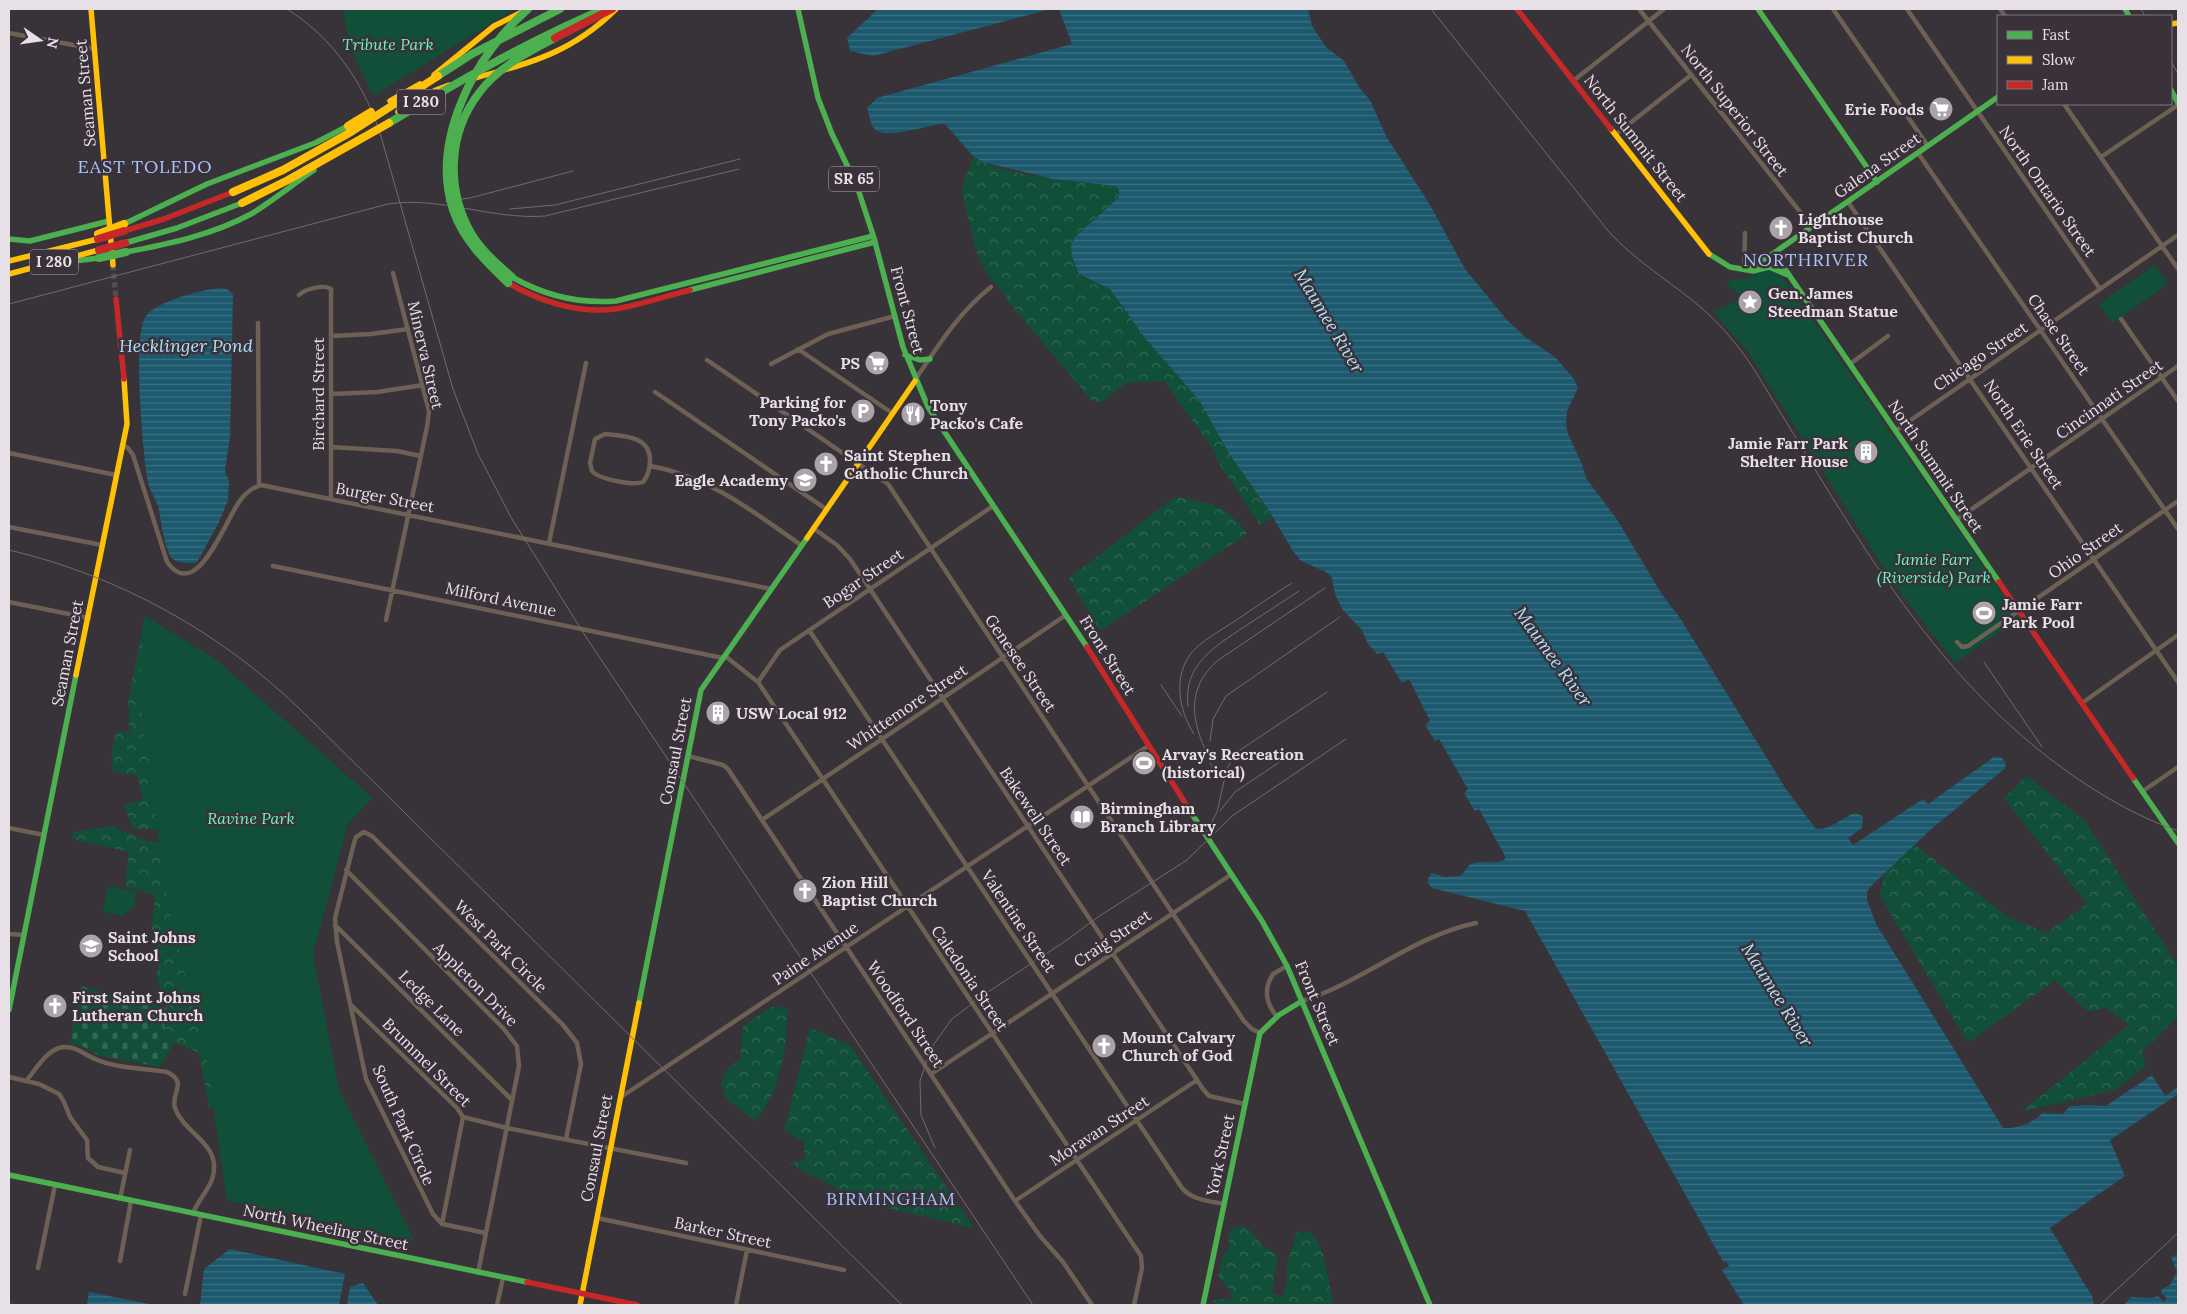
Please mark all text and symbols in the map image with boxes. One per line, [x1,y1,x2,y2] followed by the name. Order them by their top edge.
[15,15,65,65] north arrow
[1997,15,2172,105] legend
[2042,25,2070,44] text: Fast
[342,34,434,54] park label: Tribute Park
[43,36,63,50] text: N
[70,38,100,148] street label: Seaman Street
[1677,40,1793,181] street label: North Superior Street
[2042,50,2075,69] text: Slow
[1580,70,1692,206] street label: North Summit Street
[2041,75,2069,94] text: Jam
[397,90,445,114] road number: I 280
[1928,96,1954,122] supermarket icon: Erie Foods
[1844,99,1924,119] place label: Erie Foods
[1995,122,2101,261] street label: North Ontario Street
[1830,127,1925,202] street label: Galena Street
[78,155,212,178] district label: EAST TOLEDO
[829,166,879,192] road number: SR 65
[1798,209,1914,247] place label: Lighthouse Baptist Church
[1768,215,1794,241] church icon: Lighthouse Baptist Church
[1743,248,1869,271] district label: NORTHRIVER
[30,250,78,274] road number: I 280
[887,264,930,357] street label: Front Street
[1289,264,1370,378] water label: Maumee River
[1768,283,1898,321] place label: Gen. James Steedman Statue
[1737,289,1763,315] place icon: Gen. James Steedman Statue
[2024,289,2095,379] street label: Chase Street
[404,299,448,412] street label: Minerva Street
[1929,317,2032,395] street label: Chicago Street
[119,334,253,357] water label: Hecklinger Pond
[308,336,328,451] street label: Birchard Street
[864,350,890,376] supermarket icon: PS
[840,353,860,373] place label: PS
[2052,354,2167,443] street label: Cincinnati Street
[1980,375,2069,493] street label: North Erie Street
[749,392,846,430] place label: Parking for Tony Packo's
[930,395,1023,433] place label: Tony Packo's Cafe
[1884,396,1988,537] street label: North Summit Street
[850,398,876,424] parking icon: Parking for Tony Packo's
[900,401,926,427] restaurant icon: Tony Packo's Cafe
[1728,433,1848,471] place label: Jamie Farr Park Shelter House
[1853,439,1879,465] building icon: Jamie Farr Park Shelter House
[844,445,968,483] place label: Saint Stephen Catholic Church
[813,451,839,477] church icon: Saint Stephen Catholic Church
[792,467,818,493] school or university icon: Eagle Academy
[674,470,788,490] place label: Eagle Academy
[334,478,437,517] street label: Burger Street
[2044,517,2127,583] street label: Ohio Street
[819,543,908,612] street label: Bogar Street
[1877,549,1991,588] park label: Jamie Farr (Riverside) Park
[444,577,559,621] street label: Milford Avenue
[2002,594,2082,632] place label: Jamie Farr Park Pool
[47,597,87,708] street label: Seaman Street
[1971,600,1997,626] sports icon: Jamie Farr Park Pool
[1509,602,1598,712] water label: Maumee River
[981,610,1061,716] street label: Genesee Street
[1076,611,1141,699] street label: Front Street
[843,659,972,755] street label: Whittemore Street
[655,695,695,807] street label: Consaul Street
[705,700,731,726] building icon: USW Local 912
[736,703,847,723] place label: USW Local 912
[1162,744,1304,783] place label: Arvay's Recreation (historical)
[1131,750,1157,776] sports icon: Arvay's Recreation (historical)
[996,763,1077,870] street label: Bakewell Street
[1100,798,1216,836] place label: Birmingham Branch Library
[1069,804,1095,830] library icon: Birmingham Branch Library
[207,808,295,828] park label: Ravine Park
[977,865,1061,977] street label: Valentine Street
[822,872,938,910] place label: Zion Hill Baptist Church
[792,878,818,904] church icon: Zion Hill Baptist Church
[450,895,552,997] street label: West Park Circle
[1069,904,1155,971] street label: Craig Street
[768,917,862,989] street label: Paine Avenue
[927,921,1013,1035] street label: Caledonia Street
[108,927,196,965] place label: Saint Johns School
[78,933,104,959] school or university icon: Saint Johns School
[429,937,523,1031] street label: Appleton Drive
[1736,939,1819,1051] water label: Maumee River
[863,957,949,1072] street label: Woodford Street
[1291,958,1345,1049] street label: Front Street
[395,966,469,1040] street label: Ledge Lane
[72,987,203,1025] place label: First Saint Johns Lutheran Church
[42,993,68,1019] church icon: First Saint Johns Lutheran Church
[378,1013,476,1111] street label: Brummel Street
[1122,1027,1235,1065] place label: Mount Calvary Church of God
[1091,1033,1117,1059] church icon: Mount Calvary Church of God
[369,1062,440,1189] street label: South Park Circle
[1046,1090,1153,1170] street label: Moravan Street
[576,1092,616,1204] street label: Consaul Street
[1201,1111,1239,1199] street label: York Street
[826,1187,956,1210] district label: BIRMINGHAM
[242,1200,411,1254] street label: North Wheeling Street
[673,1212,774,1252] street label: Barker Street

